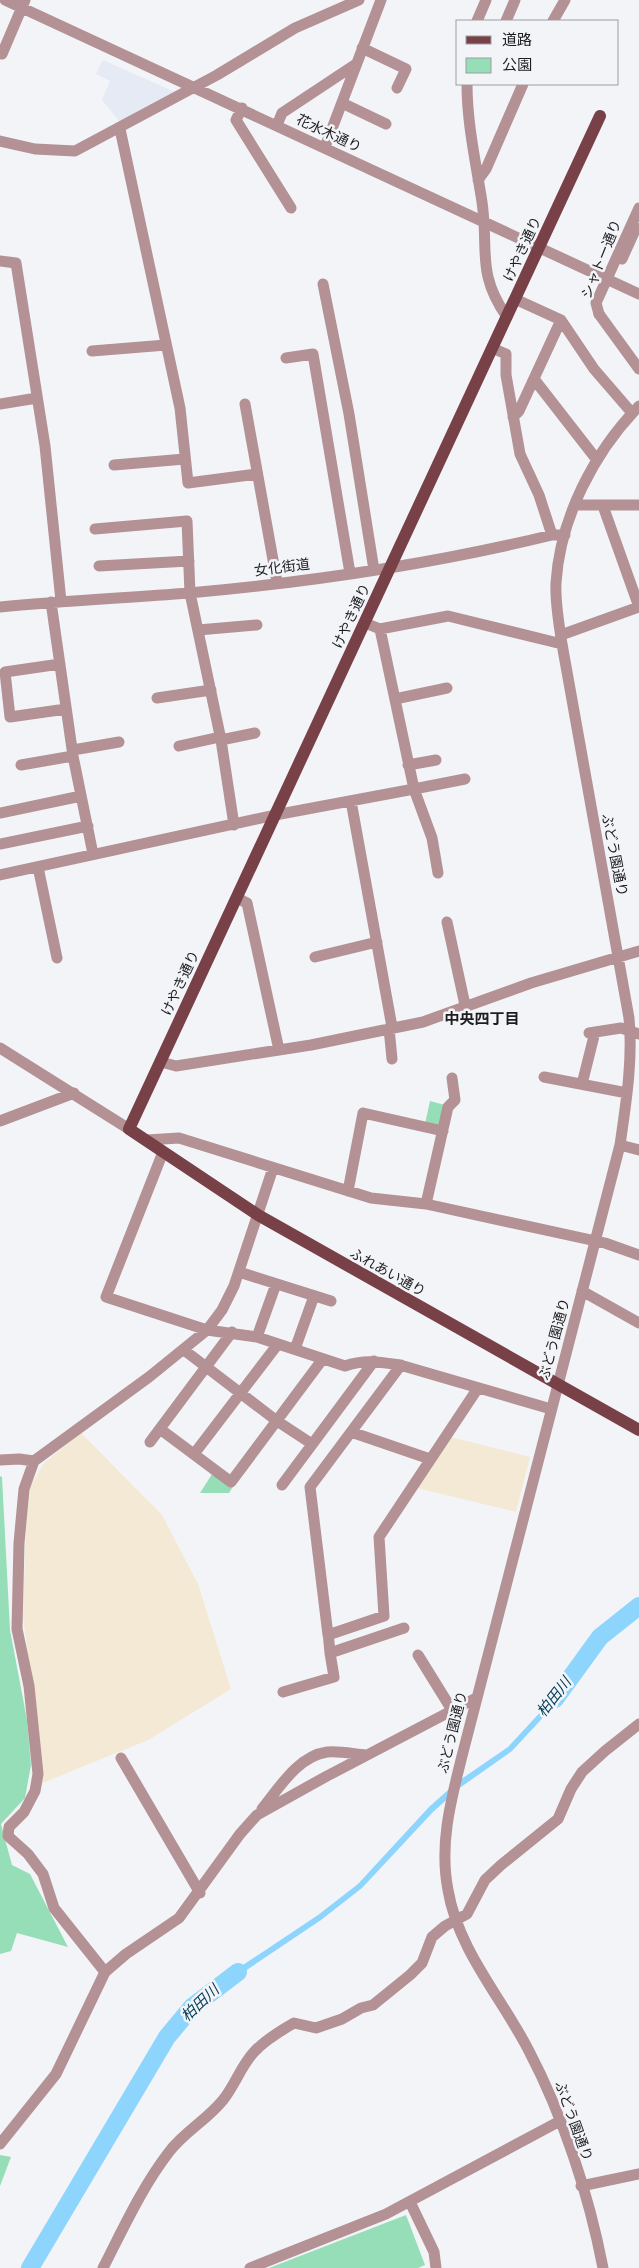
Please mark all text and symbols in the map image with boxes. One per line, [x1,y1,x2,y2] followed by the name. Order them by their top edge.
[456,20,619,85] legend
[502,30,532,49] text: 道路
[502,55,532,74] text: 公園
[293,110,365,156] street label: 花水木通り
[499,213,545,285] street label: けやき通り
[577,217,625,301] street label: シャトー通り
[253,555,311,579] street label: 女化街道
[328,580,374,652] street label: けやき通り
[598,812,632,898] street label: ぶどう園通り
[157,947,203,1019] street label: けやき通り
[444,1009,520,1028] district label: 中央四丁目
[347,1244,429,1300] street label: ふれあい通り
[534,1296,574,1382] street label: ぶどう園通り
[532,1672,576,1720] water label: 柏田川
[433,1689,471,1775] street label: ぶどう園通り
[177,1979,224,2025] water label: 柏田川
[551,2078,597,2164] street label: ぶどう園通り

